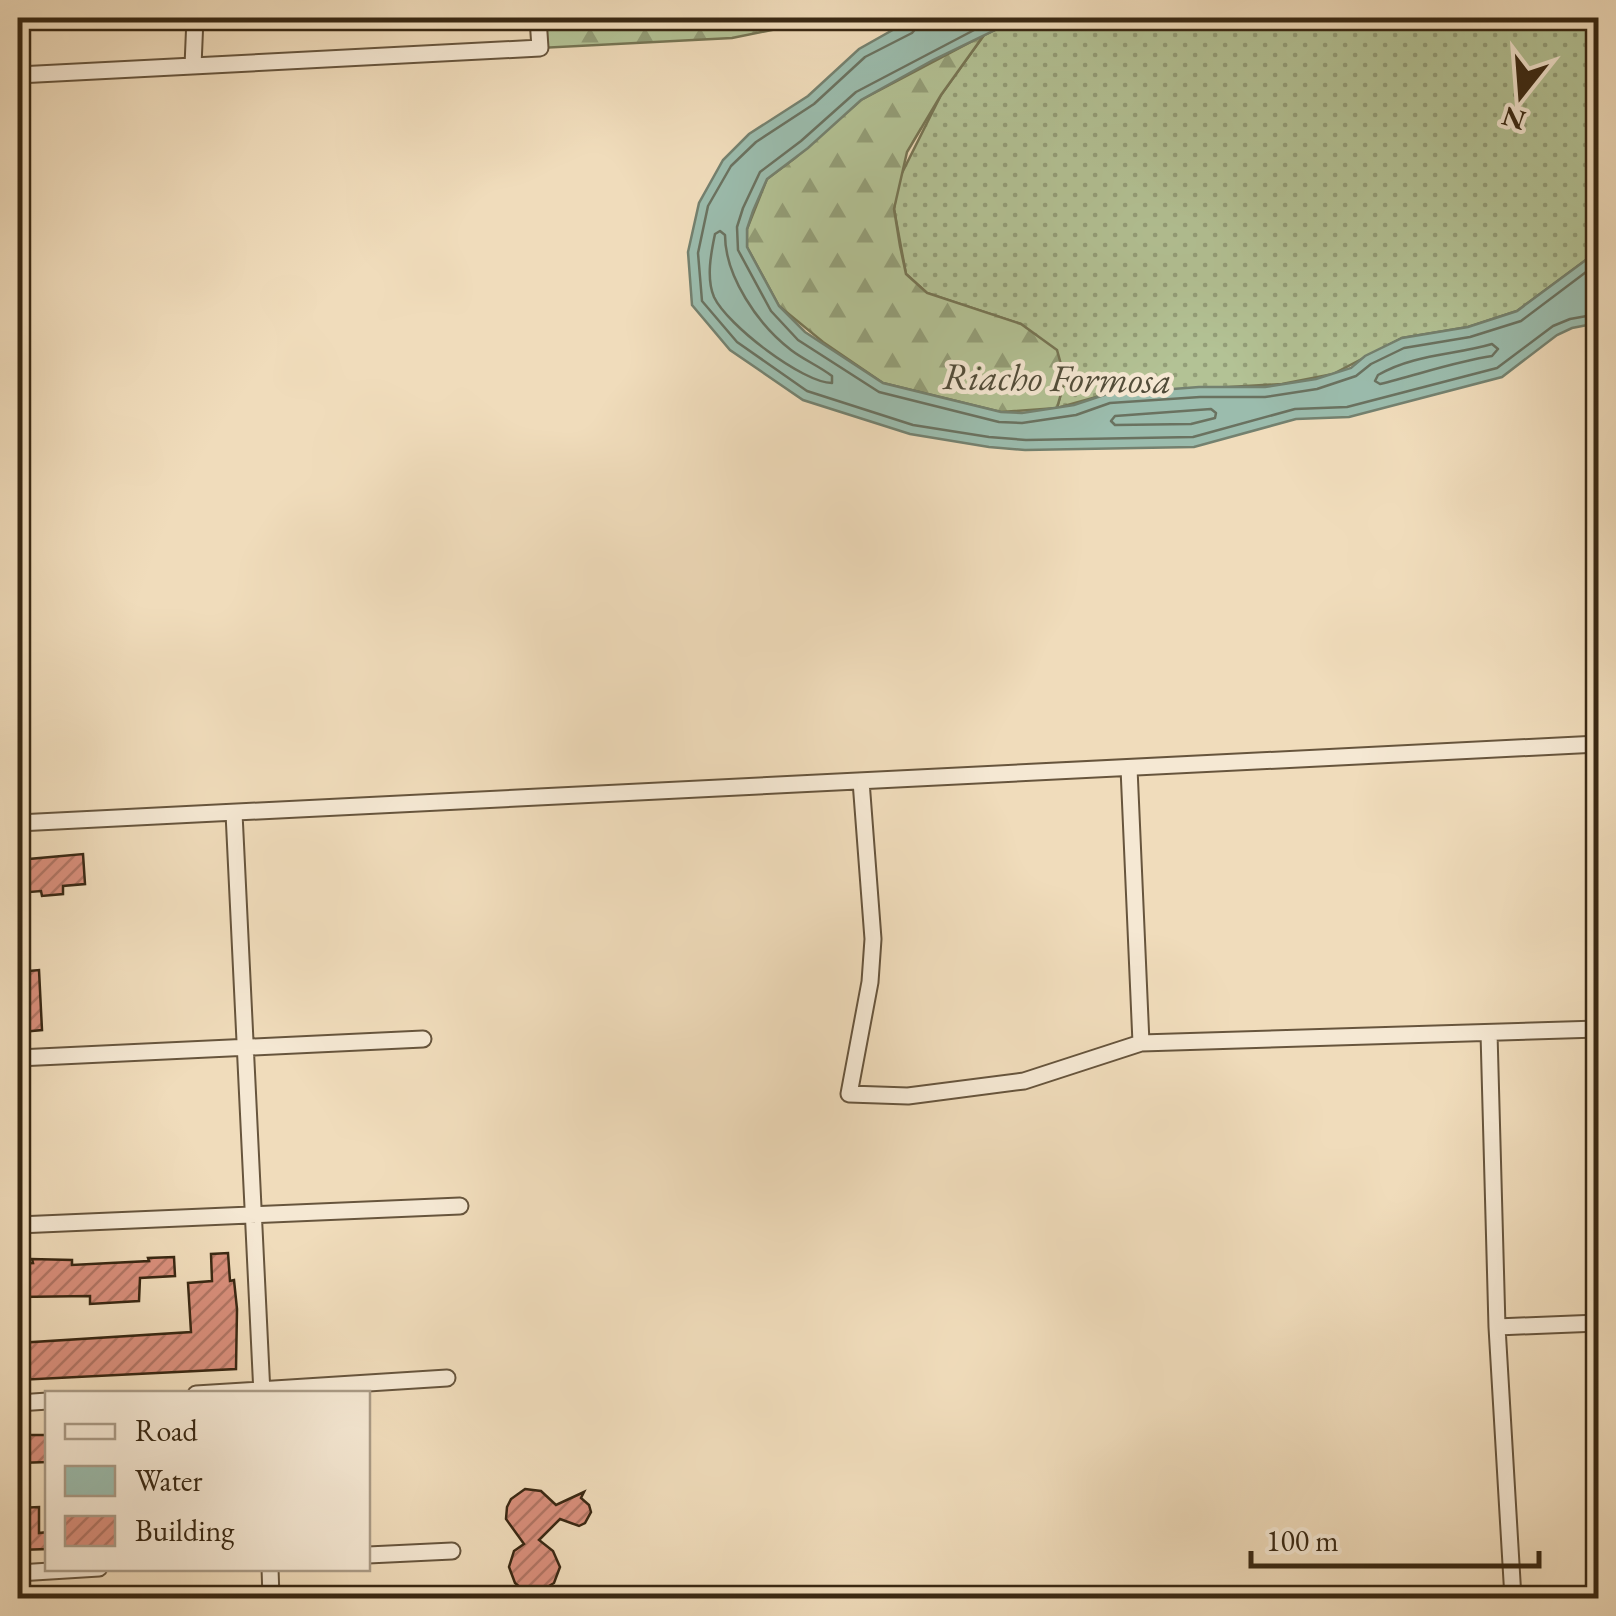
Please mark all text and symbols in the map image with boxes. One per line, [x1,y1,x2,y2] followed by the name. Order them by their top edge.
[1471,45,1571,145] north arrow
[1497,98,1530,139] text: N
[942,351,1172,404] water label: Riacho Formosa
[45,1391,370,1571] legend
[135,1411,199,1450] text: Road
[135,1461,203,1500] text: Water
[1251,1506,1538,1568] scale bar
[135,1511,235,1550] text: Building
[1266,1521,1339,1560] text: 100 m

